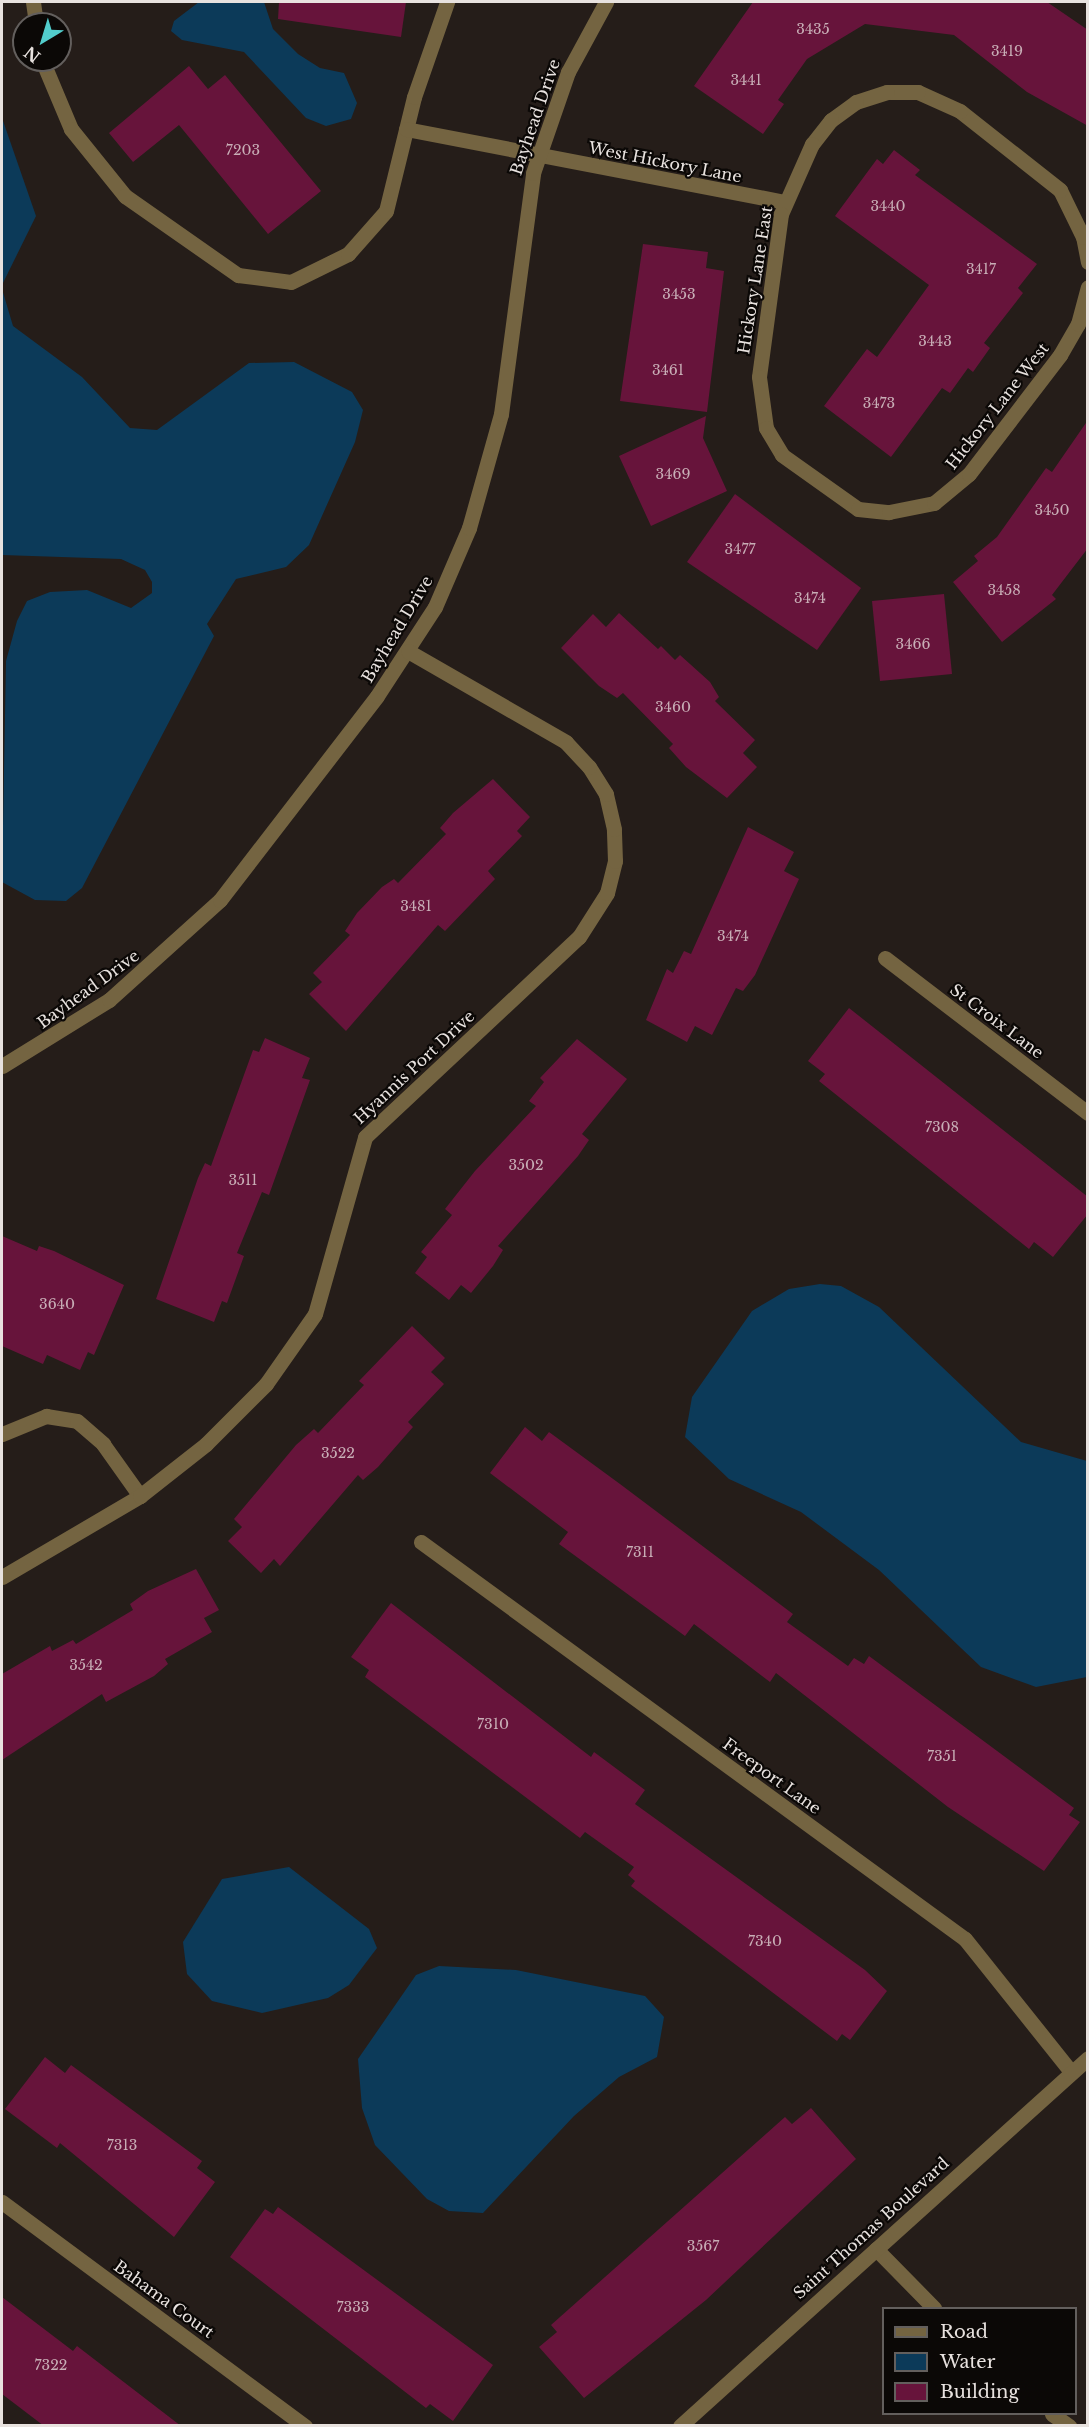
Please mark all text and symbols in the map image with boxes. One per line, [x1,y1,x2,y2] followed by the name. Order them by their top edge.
[12,12,72,72] north arrow
[796,21,830,37] house number: 3435
[20,42,44,67] text: N
[991,43,1023,59] house number: 3419
[506,57,564,177] street label: Bayhead Drive
[730,72,762,88] house number: 3441
[586,138,744,186] street label: West Hickory Lane
[226,142,260,158] house number: 7203
[871,198,905,214] house number: 3440
[734,204,776,356] street label: Hickory Lane East
[966,261,996,277] house number: 3417
[662,286,696,302] house number: 3453
[918,333,952,349] house number: 3443
[941,338,1053,474] street label: Hickory Lane West
[652,362,684,378] house number: 3461
[863,395,895,411] house number: 3473
[656,466,690,482] house number: 3469
[1035,502,1069,518] house number: 3450
[725,541,755,557] house number: 3477
[358,572,436,686] street label: Bayhead Drive
[987,582,1021,598] house number: 3458
[794,590,826,606] house number: 3474
[896,636,930,652] house number: 3466
[655,699,691,715] house number: 3460
[400,898,432,914] house number: 3481
[717,928,749,944] house number: 3474
[33,946,143,1032] street label: Bayhead Drive
[946,980,1048,1062] street label: St Croix Lane
[350,1006,478,1128] street label: Hyannis Port Drive
[925,1119,959,1135] house number: 7308
[508,1157,544,1173] house number: 3502
[228,1172,258,1188] house number: 3511
[39,1296,75,1312] house number: 3640
[321,1445,355,1461] house number: 3522
[626,1544,654,1560] house number: 7311
[69,1657,103,1673] house number: 3542
[477,1716,509,1732] house number: 7310
[719,1734,825,1818] street label: Freeport Lane
[927,1748,957,1764] house number: 7351
[748,1933,782,1949] house number: 7340
[107,2137,137,2153] house number: 7313
[789,2153,953,2303] street label: Saint Thomas Boulevard
[687,2238,719,2254] house number: 3567
[110,2256,218,2342] street label: Bahama Court
[337,2299,369,2315] house number: 7333
[882,2307,1077,2415] legend
[940,2321,988,2343] text: Road
[940,2351,995,2373] text: Water
[35,2357,67,2373] house number: 7322
[940,2381,1019,2403] text: Building

